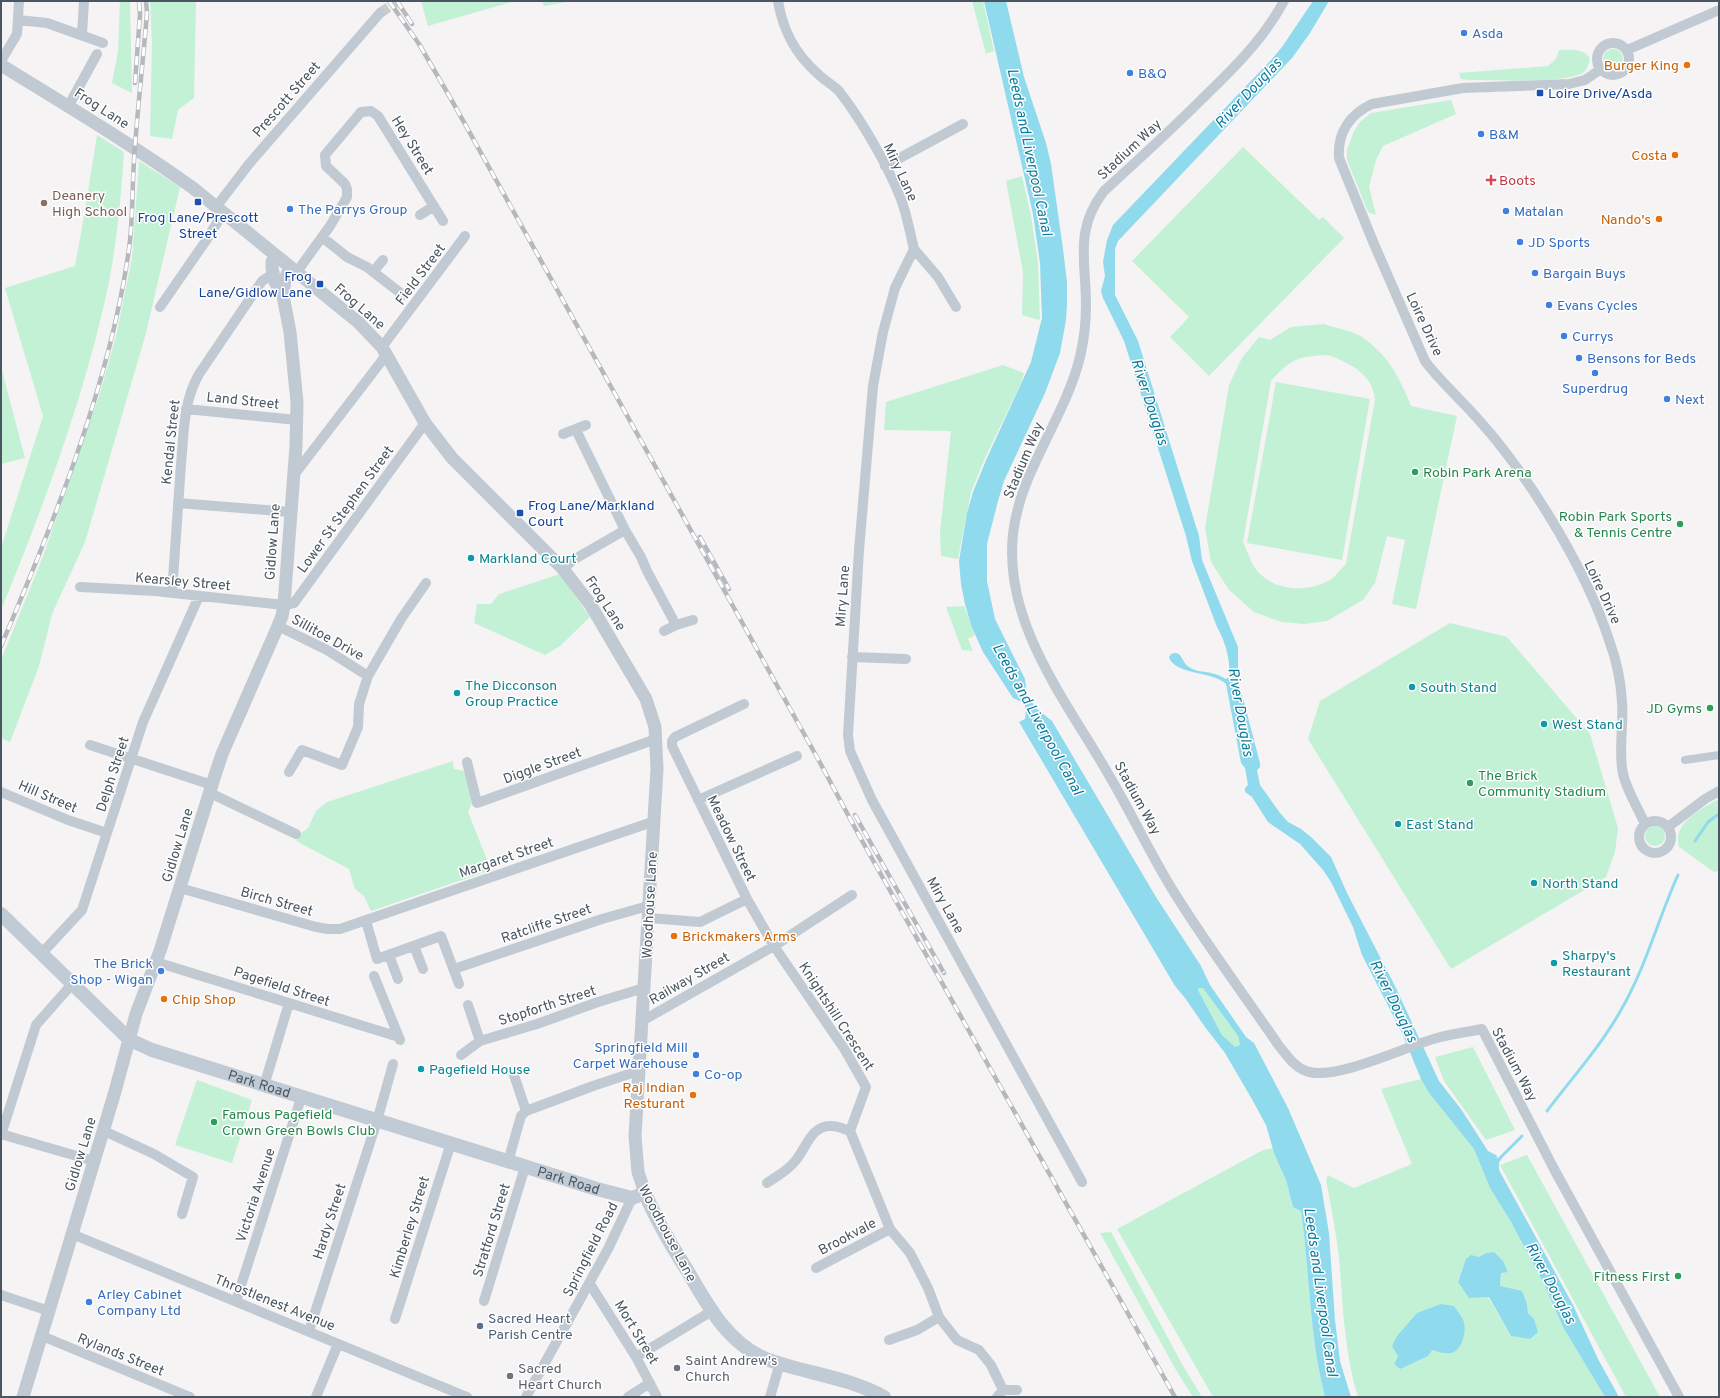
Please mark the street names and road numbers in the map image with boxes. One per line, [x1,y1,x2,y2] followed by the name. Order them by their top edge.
[250,59,325,141] street label: Prescott Street
[71,85,132,133] street label: Frog Lane
[387,113,437,178] street label: Hey Street
[1094,116,1166,184] street label: Stadium Way
[879,141,920,204] street label: Miry Lane
[393,241,450,309] street label: Field Street
[330,280,388,334] street label: Frog Lane
[1402,290,1446,359] street label: Loire Drive
[206,389,280,414] street label: Land Street
[159,399,184,486] street label: Kendal Street
[1001,420,1048,501] street label: Stadium Way
[294,443,398,577] street label: Lower St Stephen Street
[262,503,285,581] street label: Gidlow Lane
[1580,558,1624,627] street label: Loire Drive
[833,565,854,628] street label: Miry Lane
[134,570,231,595] street label: Kearsley Street
[581,573,629,634] street label: Frog Lane
[288,611,366,665] street label: Sillitoe Drive
[93,735,134,814] street label: Delph Street
[501,744,584,788] street label: Diggle Street
[1110,759,1164,838] street label: Stadium Way
[15,777,80,817] street label: Hill Street
[702,793,759,884] street label: Meadow Street
[159,806,198,885] street label: Gidlow Lane
[457,834,556,883] street label: Margaret Street
[639,851,662,959] street label: Woodhouse Lane
[922,874,967,937] street label: Miry Lane
[238,884,315,921] street label: Birch Street
[499,901,594,948] street label: Ratcliffe Street
[646,949,733,1009] street label: Railway Street
[794,959,877,1074] street label: Knightshill Crescent
[231,964,332,1011] street label: Pagefield Street
[497,983,598,1030] street label: Stopforth Street
[1487,1025,1540,1105] street label: Stadium Way
[226,1067,292,1103] street label: Park Road
[62,1115,101,1194] street label: Gidlow Lane
[233,1146,280,1245] street label: Victoria Avenue
[535,1164,602,1199] street label: Park Road
[387,1174,434,1281] street label: Kimberley Street
[310,1181,351,1262] street label: Hardy Street
[470,1181,515,1279] street label: Stratford Street
[634,1182,699,1285] street label: Woodhouse Lane
[560,1199,623,1300] street label: Springfield Road
[816,1215,879,1260] street label: Brookvale
[212,1271,337,1335] street label: Throstlenest Avenue
[610,1298,661,1368] street label: Mort Street
[75,1330,166,1381] street label: Rylands Street

